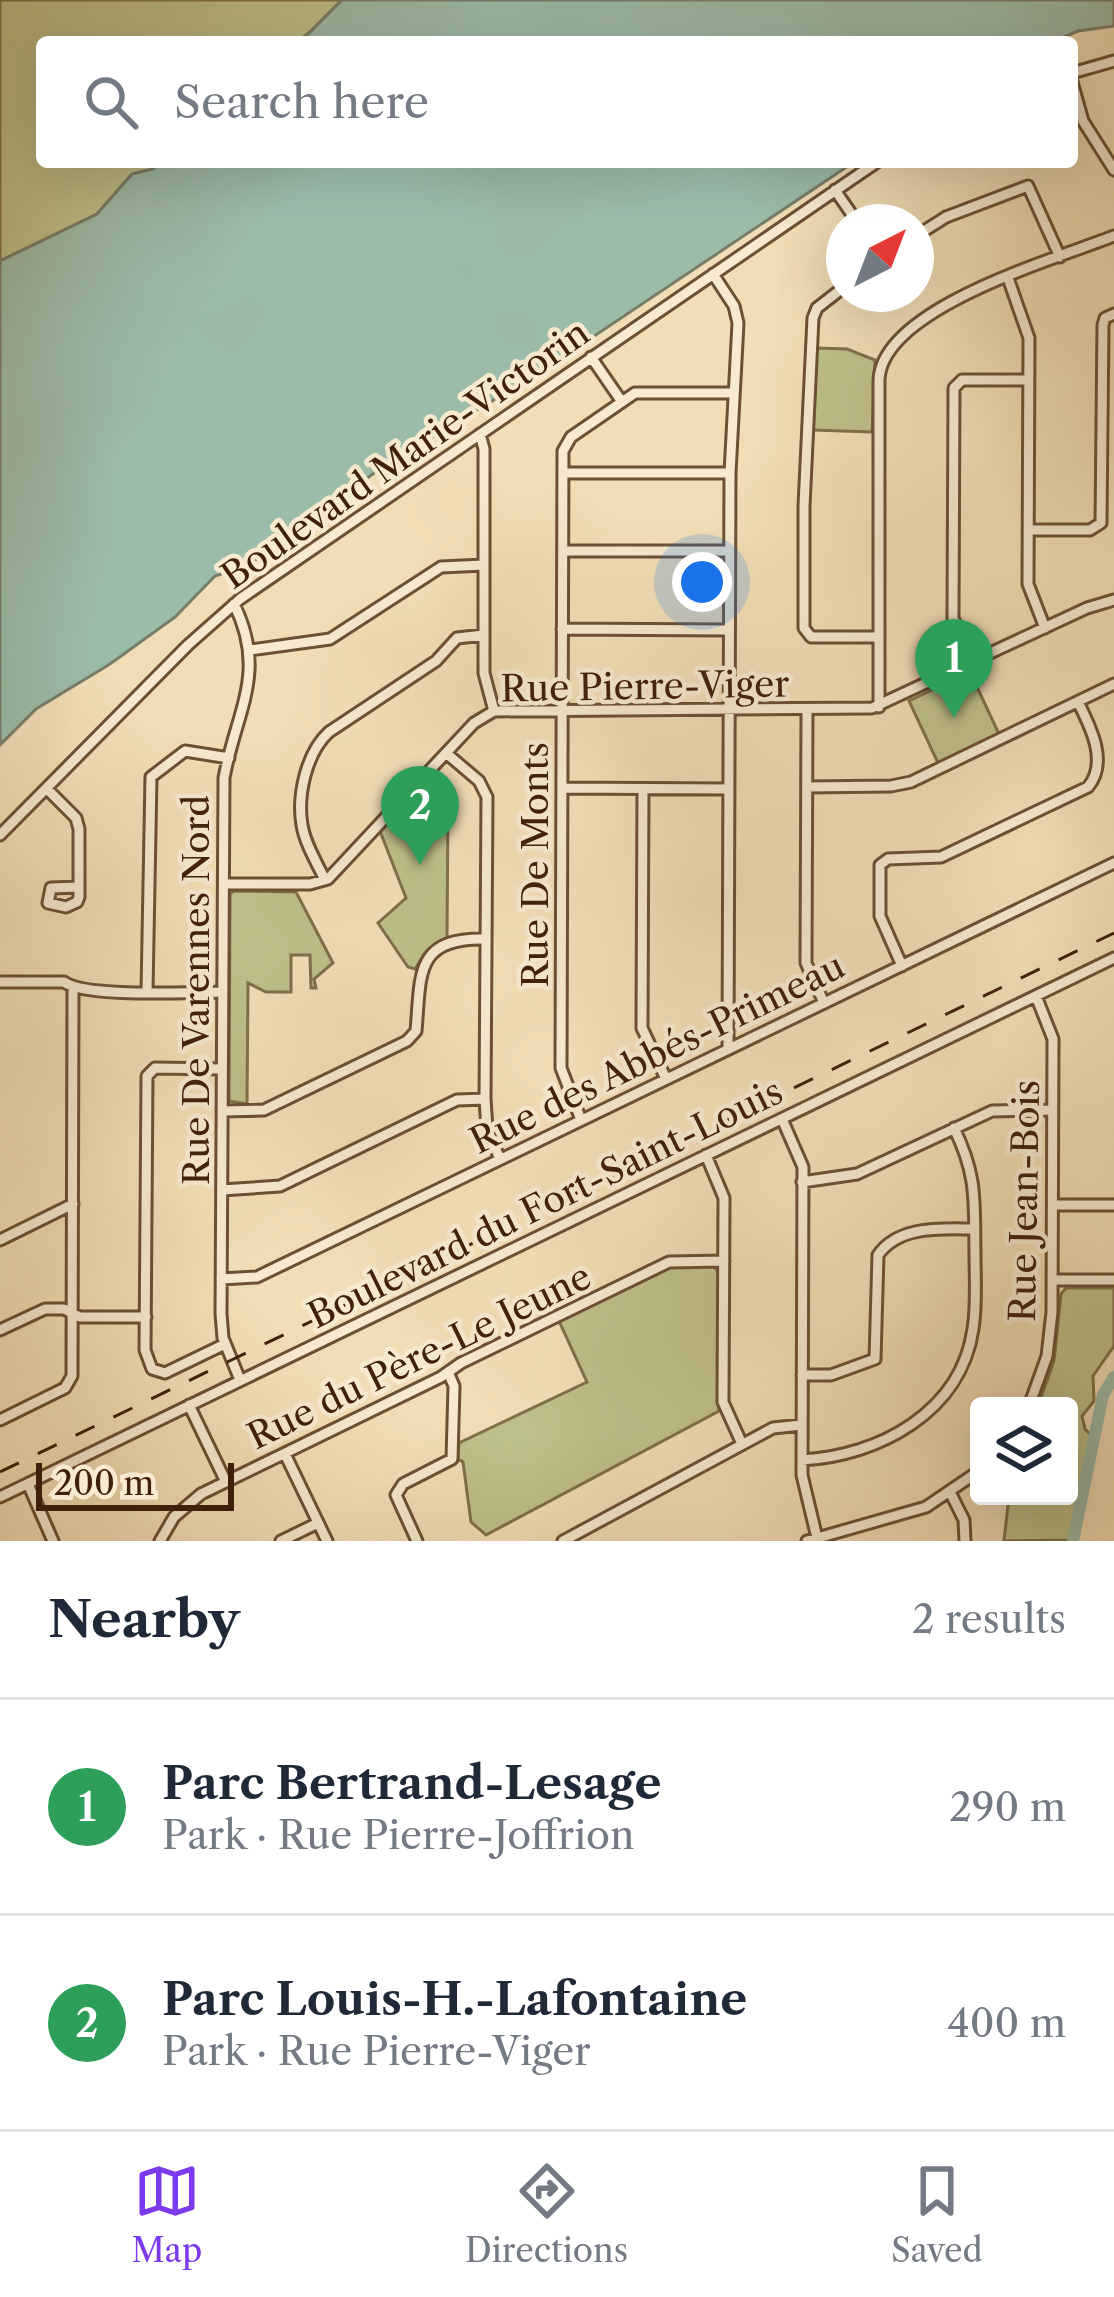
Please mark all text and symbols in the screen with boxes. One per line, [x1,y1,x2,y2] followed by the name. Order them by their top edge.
[36,36,1078,168] search box
[78,69,144,135] icon: search
[174,74,429,130] text: Search here
[826,204,934,312] north arrow
[213,310,597,598] street label: Boulevard Marie-Victorin
[672,552,732,612] your location
[915,619,993,718] pin: 1
[500,661,790,711] street label: Rue Pierre-Viger
[513,742,557,988] street label: Rue De Monts
[381,766,459,865] pin: 2
[174,795,218,1185] street label: Rue De Varennes Nord
[463,943,851,1163] street label: Rue des Abbés-Primeau
[301,1069,789,1337] street label: Boulevard du Fort-Saint-Louis
[1000,1080,1048,1322] street label: Rue Jean-Bois
[240,1254,598,1458] street label: Rue du Père-Le Jeune
[970,1397,1078,1505] map controls
[970,1397,1078,1505] button: layers
[36,1457,234,1510] scale bar
[54,1463,154,1504] text: 200 m
[48,1588,240,1650] text: Nearby
[912,1595,1066,1643] text: 2 results
[162,1755,661,1811] text: Parc Bertrand-Lesage
[78,1783,96,1831] text: 1
[949,1783,1066,1831] text: 290 m
[162,1811,634,1859] text: Park · Rue Pierre-Joffrion
[162,1971,747,2027] text: Parc Louis-H.-Lafontaine
[75,1999,99,2047] text: 2
[947,1999,1066,2047] text: 400 m
[162,2027,591,2075] text: Park · Rue Pierre-Viger
[131,2158,202,2271] tab: Map
[465,2158,628,2271] tab: Directions
[891,2158,983,2271] tab: Saved

